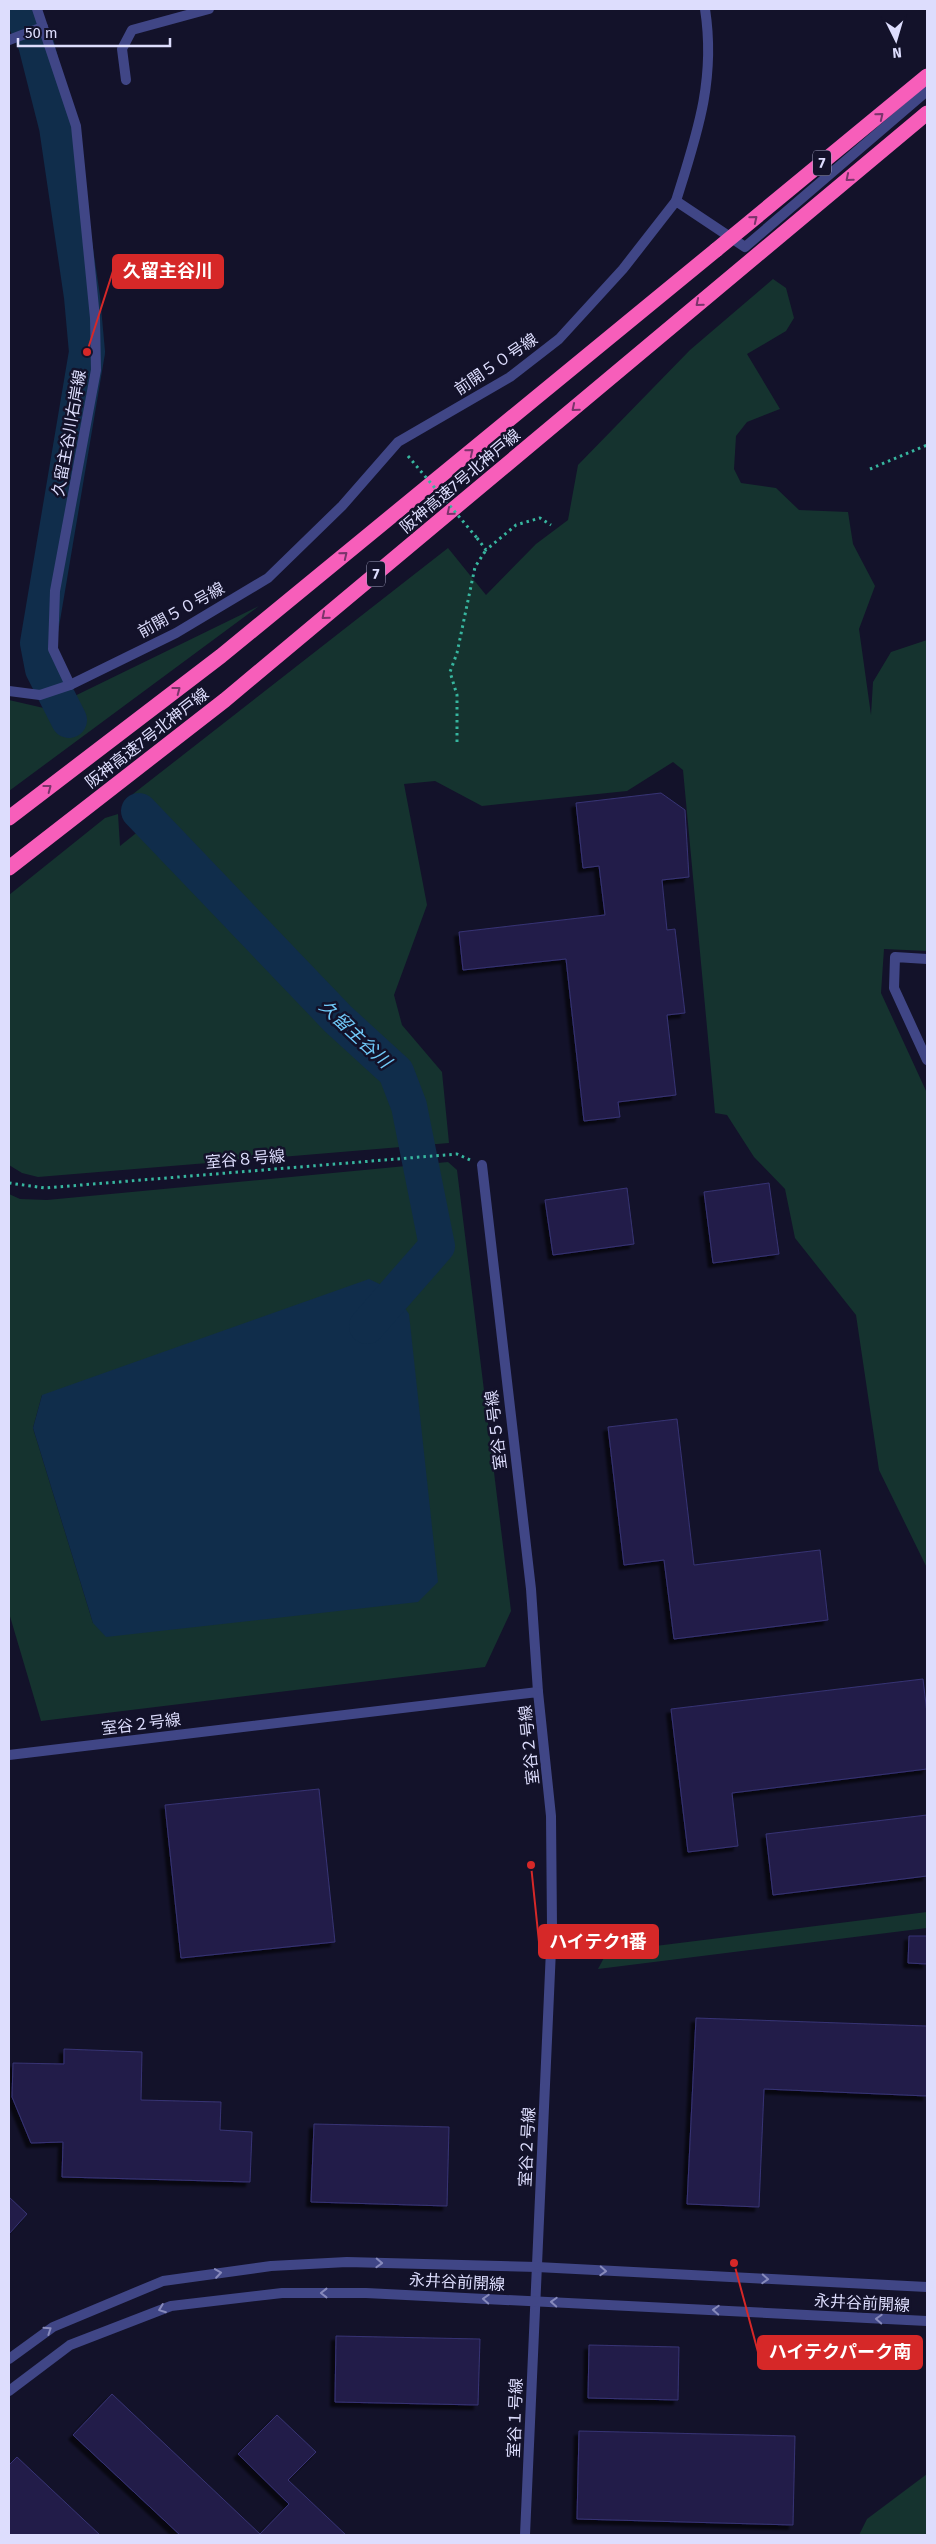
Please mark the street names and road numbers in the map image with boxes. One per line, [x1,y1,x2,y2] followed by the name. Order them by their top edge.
[813,150,831,176] road number: 7
[451,329,541,399] street label: 前開５０号線
[49,368,89,498] street label: 久留主谷川右岸線
[396,425,524,537] street label: 阪神高速7号北神戸線
[367,562,385,586] road number: 7
[134,578,228,642] street label: 前開５０号線
[82,684,212,792] street label: 阪神高速7号北神戸線
[204,1146,286,1172] street label: 室谷８号線
[482,1389,510,1471] street label: 室谷５号線
[515,1704,543,1786] street label: 室谷２号線
[100,1710,182,1738] street label: 室谷２号線
[515,2107,539,2187] street label: 室谷２号線
[409,2270,505,2294] street label: 永井谷前開線
[814,2291,910,2315] street label: 永井谷前開線
[504,2378,526,2458] street label: 室谷１号線

